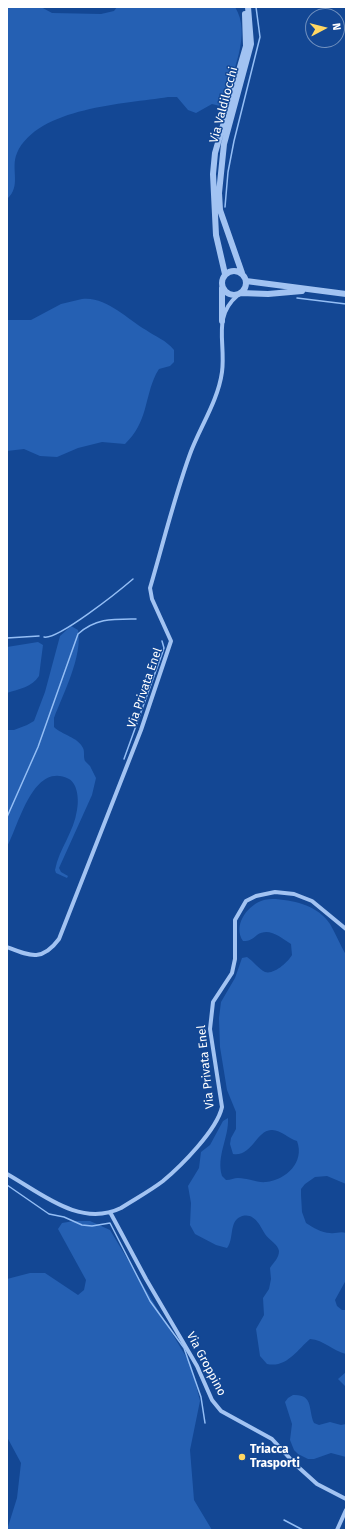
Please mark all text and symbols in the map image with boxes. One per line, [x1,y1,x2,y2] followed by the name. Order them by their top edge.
[305,8,345,48] north arrow
[330,22,343,31] text: N
[207,65,241,145] street label: Via Valdilocchi
[125,646,165,730] street label: Via Privata Enel
[194,1024,218,1110] street label: Via Privata Enel
[183,1330,229,1398] street label: Via Groppino
[250,1443,300,1471] place label: Triacca Trasporti
[237,1452,247,1462] marker: Triacca Trasporti

